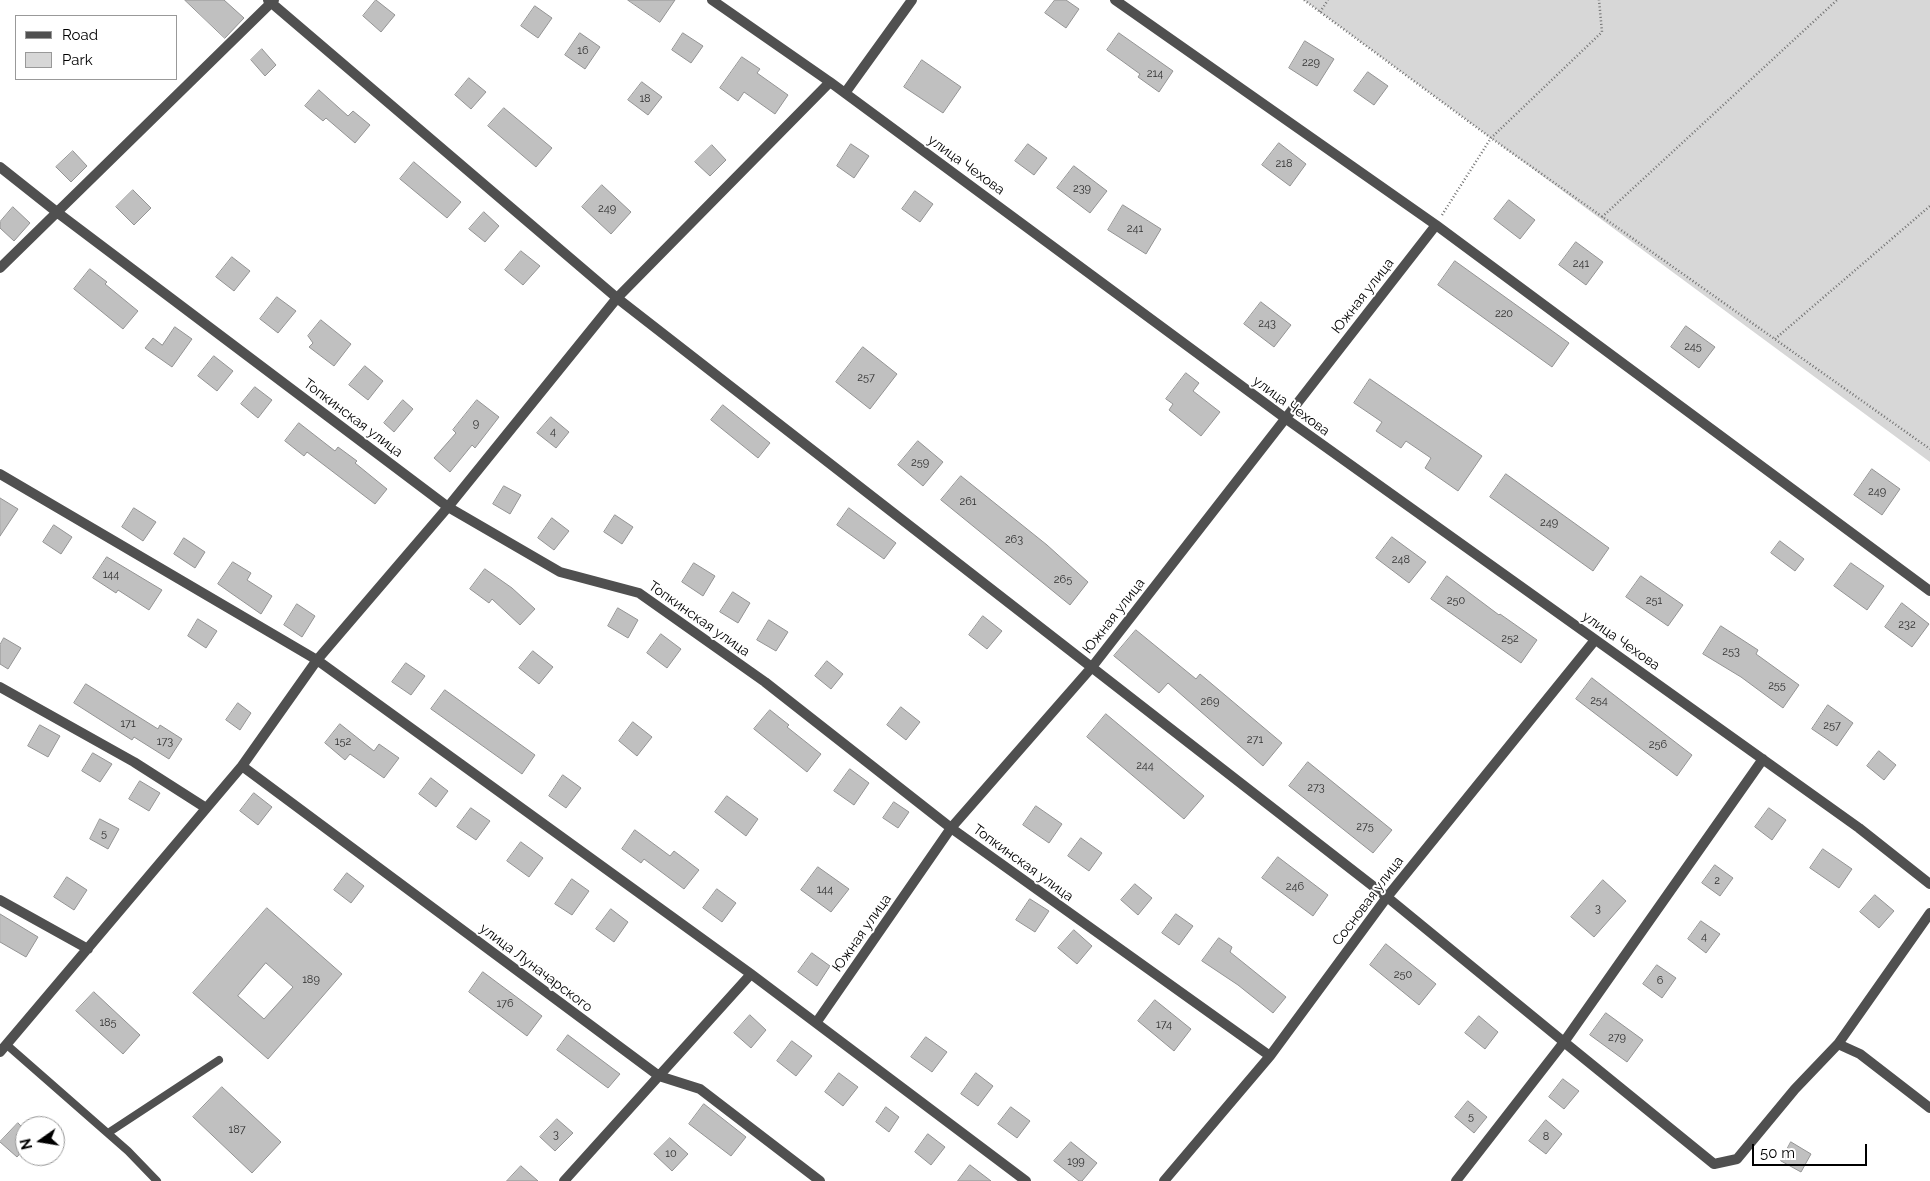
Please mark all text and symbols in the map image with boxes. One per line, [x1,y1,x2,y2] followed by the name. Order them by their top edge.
[15,15,178,80] legend
[62,26,98,44] text: Road
[577,44,589,58] house number: 16
[62,51,93,69] text: Park
[1302,56,1320,70] house number: 229
[1147,67,1163,81] house number: 214
[639,92,651,106] house number: 18
[924,131,1008,199] street label: улица Чехова
[1276,157,1292,171] house number: 218
[1073,182,1091,196] house number: 239
[598,202,616,216] house number: 249
[1127,222,1143,236] house number: 241
[1328,255,1398,337] street label: Южная улица
[1573,257,1589,271] house number: 241
[1495,307,1513,321] house number: 220
[1258,317,1276,331] house number: 243
[1684,340,1702,354] house number: 245
[857,371,875,385] house number: 257
[1249,372,1333,440] street label: улица Чехова
[300,375,406,461] street label: Топкинская улица
[473,417,479,431] house number: 9
[550,425,556,439] house number: 4
[911,456,929,470] house number: 259
[1868,485,1886,499] house number: 249
[959,495,977,509] house number: 261
[1540,516,1558,530] house number: 249
[1005,533,1023,547] house number: 263
[1392,553,1410,567] house number: 248
[103,568,119,582] house number: 144
[1054,573,1072,587] house number: 265
[1079,575,1149,657] street label: Южная улица
[645,578,753,660] street label: Топкинская улица
[1447,594,1465,608] house number: 250
[1646,594,1662,608] house number: 251
[1579,608,1663,674] street label: улица Чехова
[1898,618,1916,632] house number: 232
[1501,632,1519,646] house number: 252
[1722,645,1740,659] house number: 253
[1768,679,1786,693] house number: 255
[1590,694,1608,708] house number: 254
[1201,695,1219,709] house number: 269
[120,717,136,731] house number: 171
[1823,719,1841,733] house number: 257
[1247,733,1263,747] house number: 271
[157,735,173,749] house number: 173
[335,735,351,749] house number: 152
[1649,738,1667,752] house number: 256
[1136,759,1154,773] house number: 244
[1307,781,1325,795] house number: 273
[1356,820,1374,834] house number: 275
[970,821,1076,905] street label: Топкинская улица
[101,827,107,841] house number: 5
[1329,853,1407,949] street label: Сосновая улица
[1714,874,1720,888] house number: 2
[1286,880,1304,894] house number: 246
[817,883,833,897] house number: 144
[829,891,895,975] street label: Южная улица
[1595,902,1601,916] house number: 3
[476,920,596,1016] street label: улица Луначарского
[1701,930,1707,944] house number: 4
[1394,968,1412,982] house number: 250
[302,973,320,987] house number: 189
[1657,974,1663,988] house number: 6
[496,997,514,1011] house number: 176
[99,1016,117,1030] house number: 185
[1156,1018,1172,1032] house number: 174
[1608,1031,1626,1045] house number: 279
[1468,1110,1474,1124] house number: 5
[15,1116,65,1166] north arrow
[228,1123,246,1137] house number: 187
[553,1128,559,1142] house number: 3
[1543,1130,1549,1144] house number: 8
[1755,1134,1870,1166] scale bar
[17,1137,35,1151] text: N
[1760,1144,1795,1162] text: 50 m
[665,1147,677,1161] house number: 10
[1067,1155,1085,1169] house number: 199

